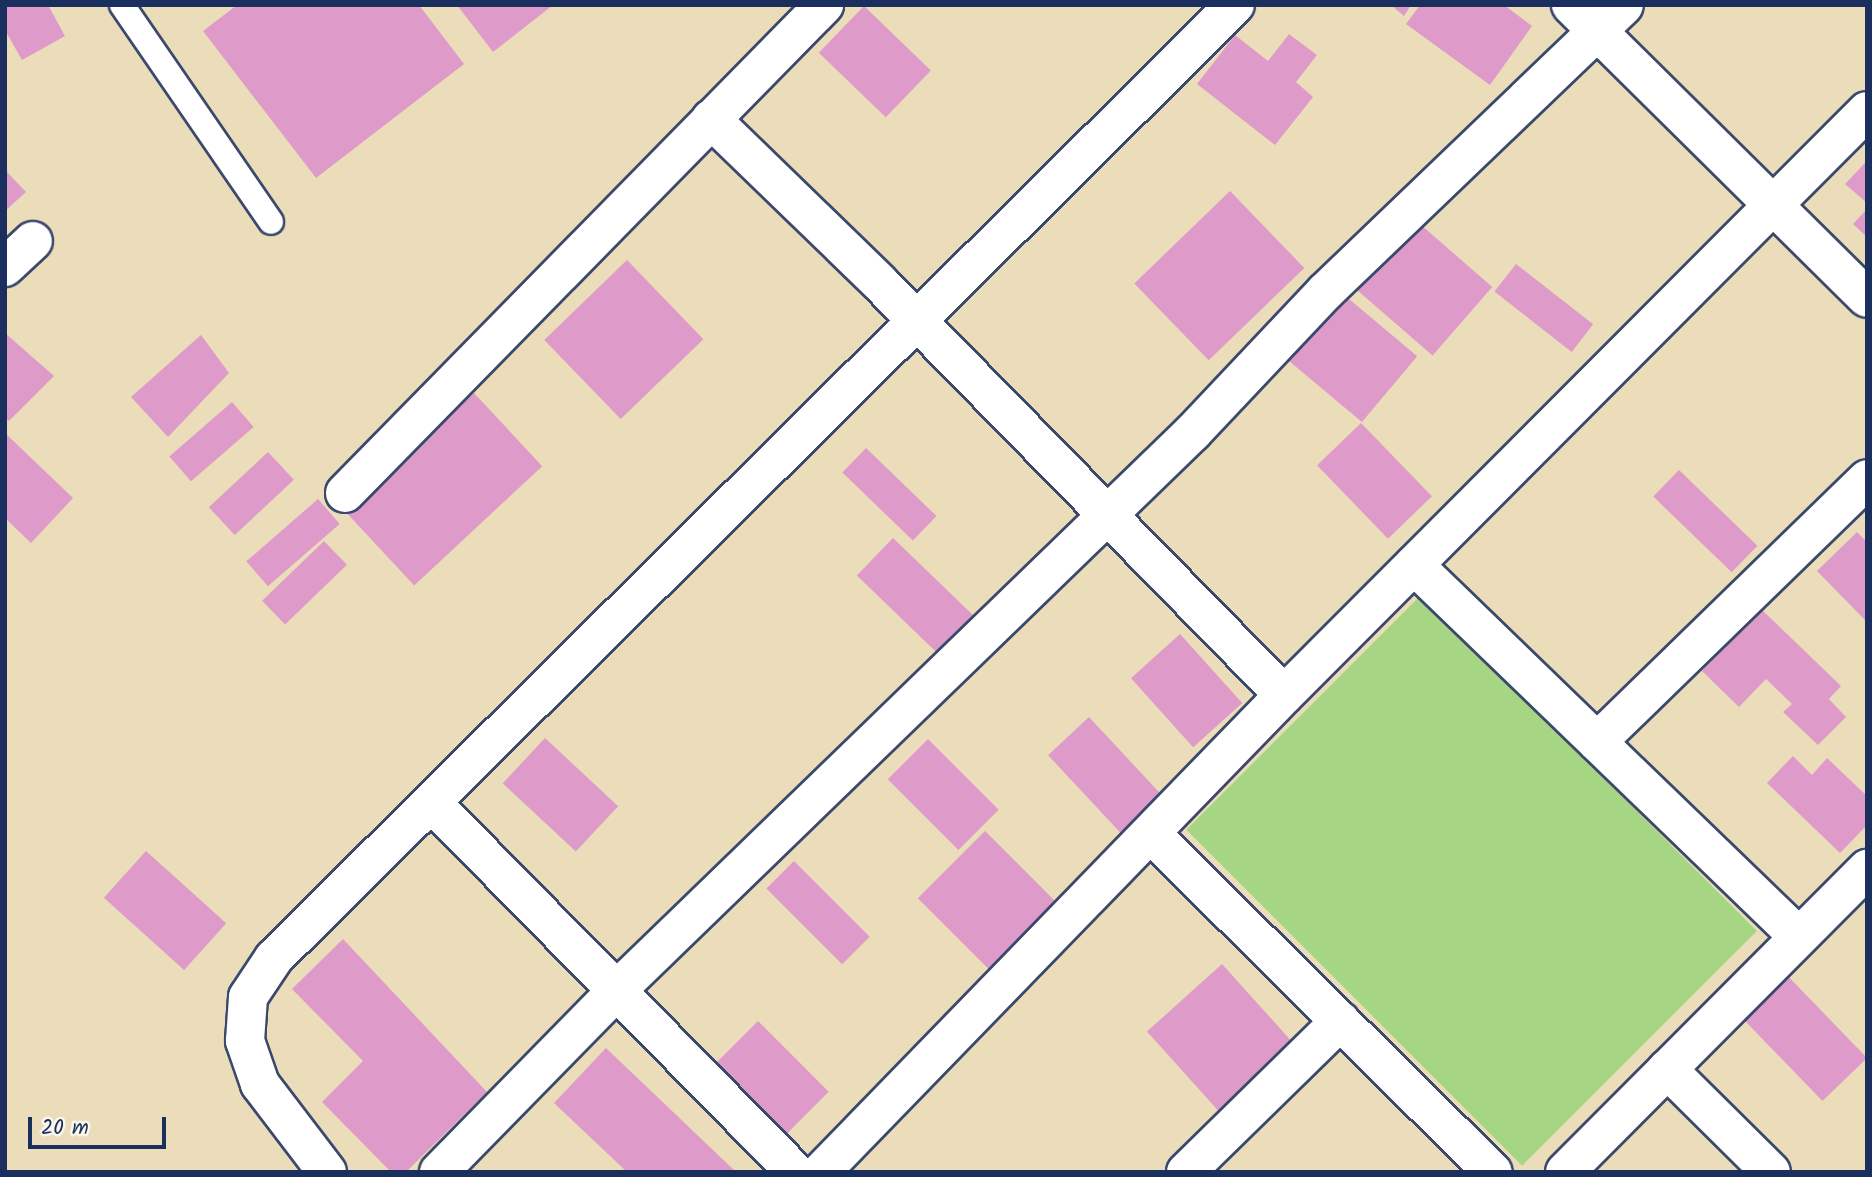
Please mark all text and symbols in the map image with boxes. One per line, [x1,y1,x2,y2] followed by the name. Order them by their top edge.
[32,1104,170,1148] scale bar
[41,1112,89,1145] text: 20 m

